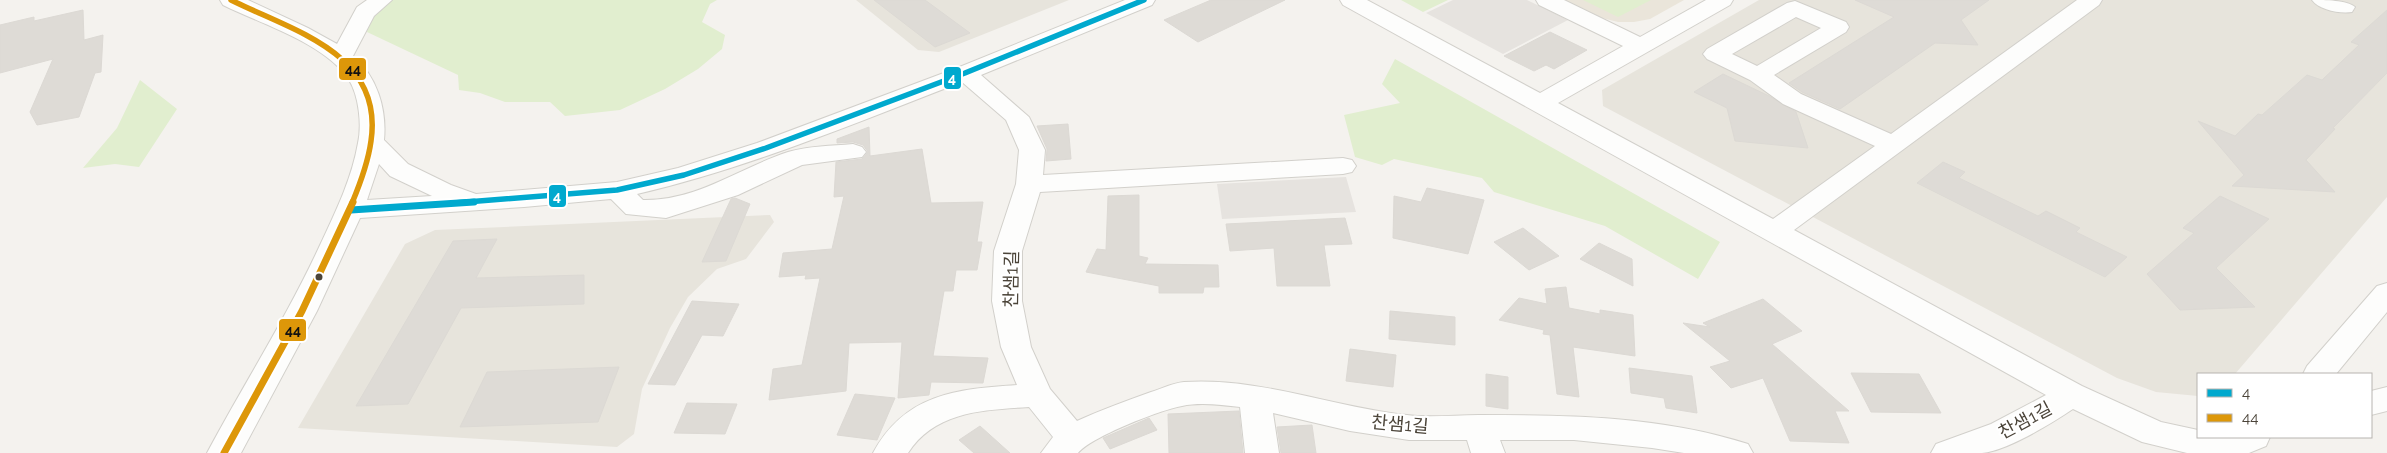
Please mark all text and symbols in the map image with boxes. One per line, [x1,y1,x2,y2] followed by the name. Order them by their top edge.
[338,57,367,81] line badge: 44
[345,61,361,77] text: 44
[943,66,962,90] line badge: 4
[948,70,956,86] text: 4
[548,184,567,208] line badge: 4
[553,188,561,204] text: 4
[1000,250,1022,308] street label: 찬샘1길
[314,272,324,282] unlabelled marker
[278,318,307,342] line badge: 44
[285,322,301,338] text: 44
[2197,373,2372,438] legend
[2242,384,2250,402] text: 4
[1995,397,2055,443] street label: 찬샘1길
[2242,409,2258,427] text: 44
[1370,411,1430,437] street label: 찬샘1길

